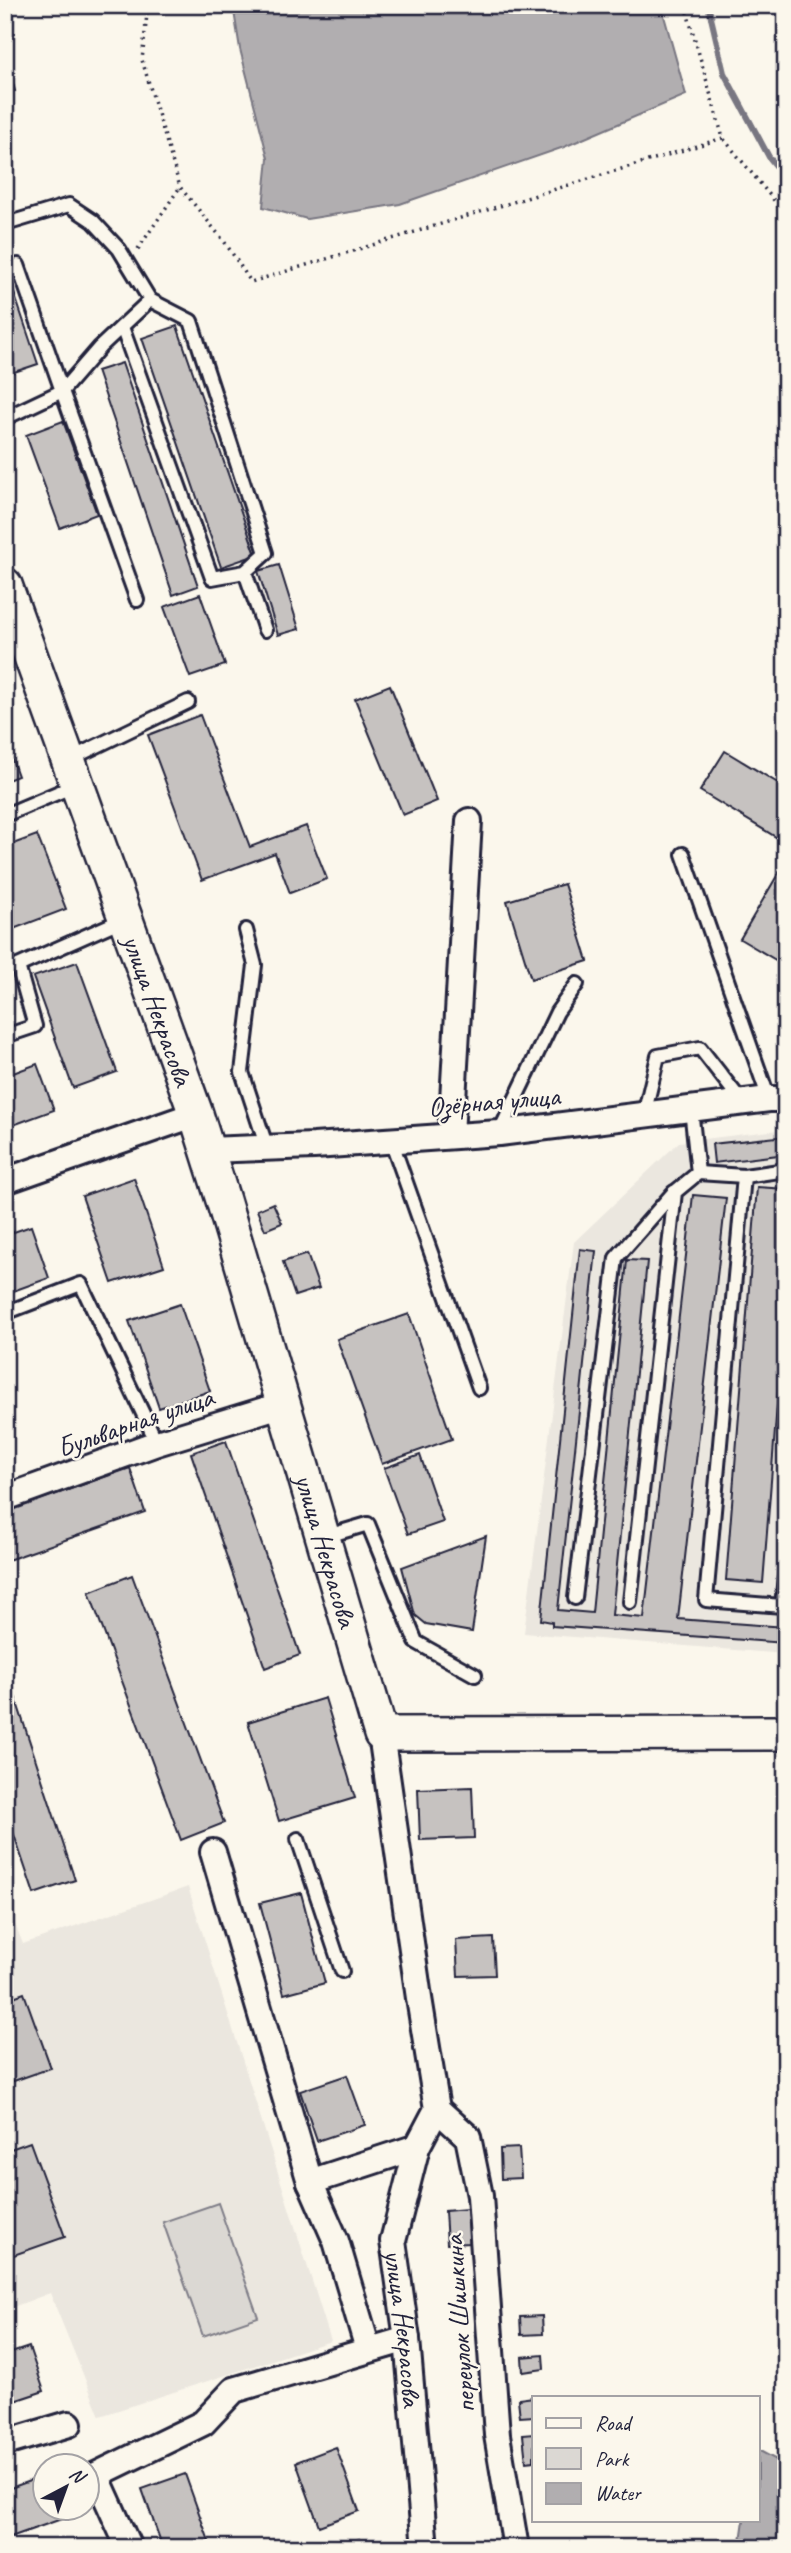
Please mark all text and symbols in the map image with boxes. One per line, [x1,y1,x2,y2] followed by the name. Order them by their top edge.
[115,928,202,1092] street label: улица Некрасова
[427,1078,563,1125] street label: Озёрная улица
[52,1378,220,1465] street label: Бульварная улица
[287,1468,366,1633] street label: улица Некрасова
[435,2232,483,2414] street label: переулок Шишкина
[377,2245,430,2410] street label: улица Некрасова
[532,2396,760,2522] legend
[595,2410,634,2436] text: Road
[595,2446,630,2472] text: Park
[32,2452,102,2522] north arrow
[64,2462,91,2490] text: N
[595,2480,642,2506] text: Water

